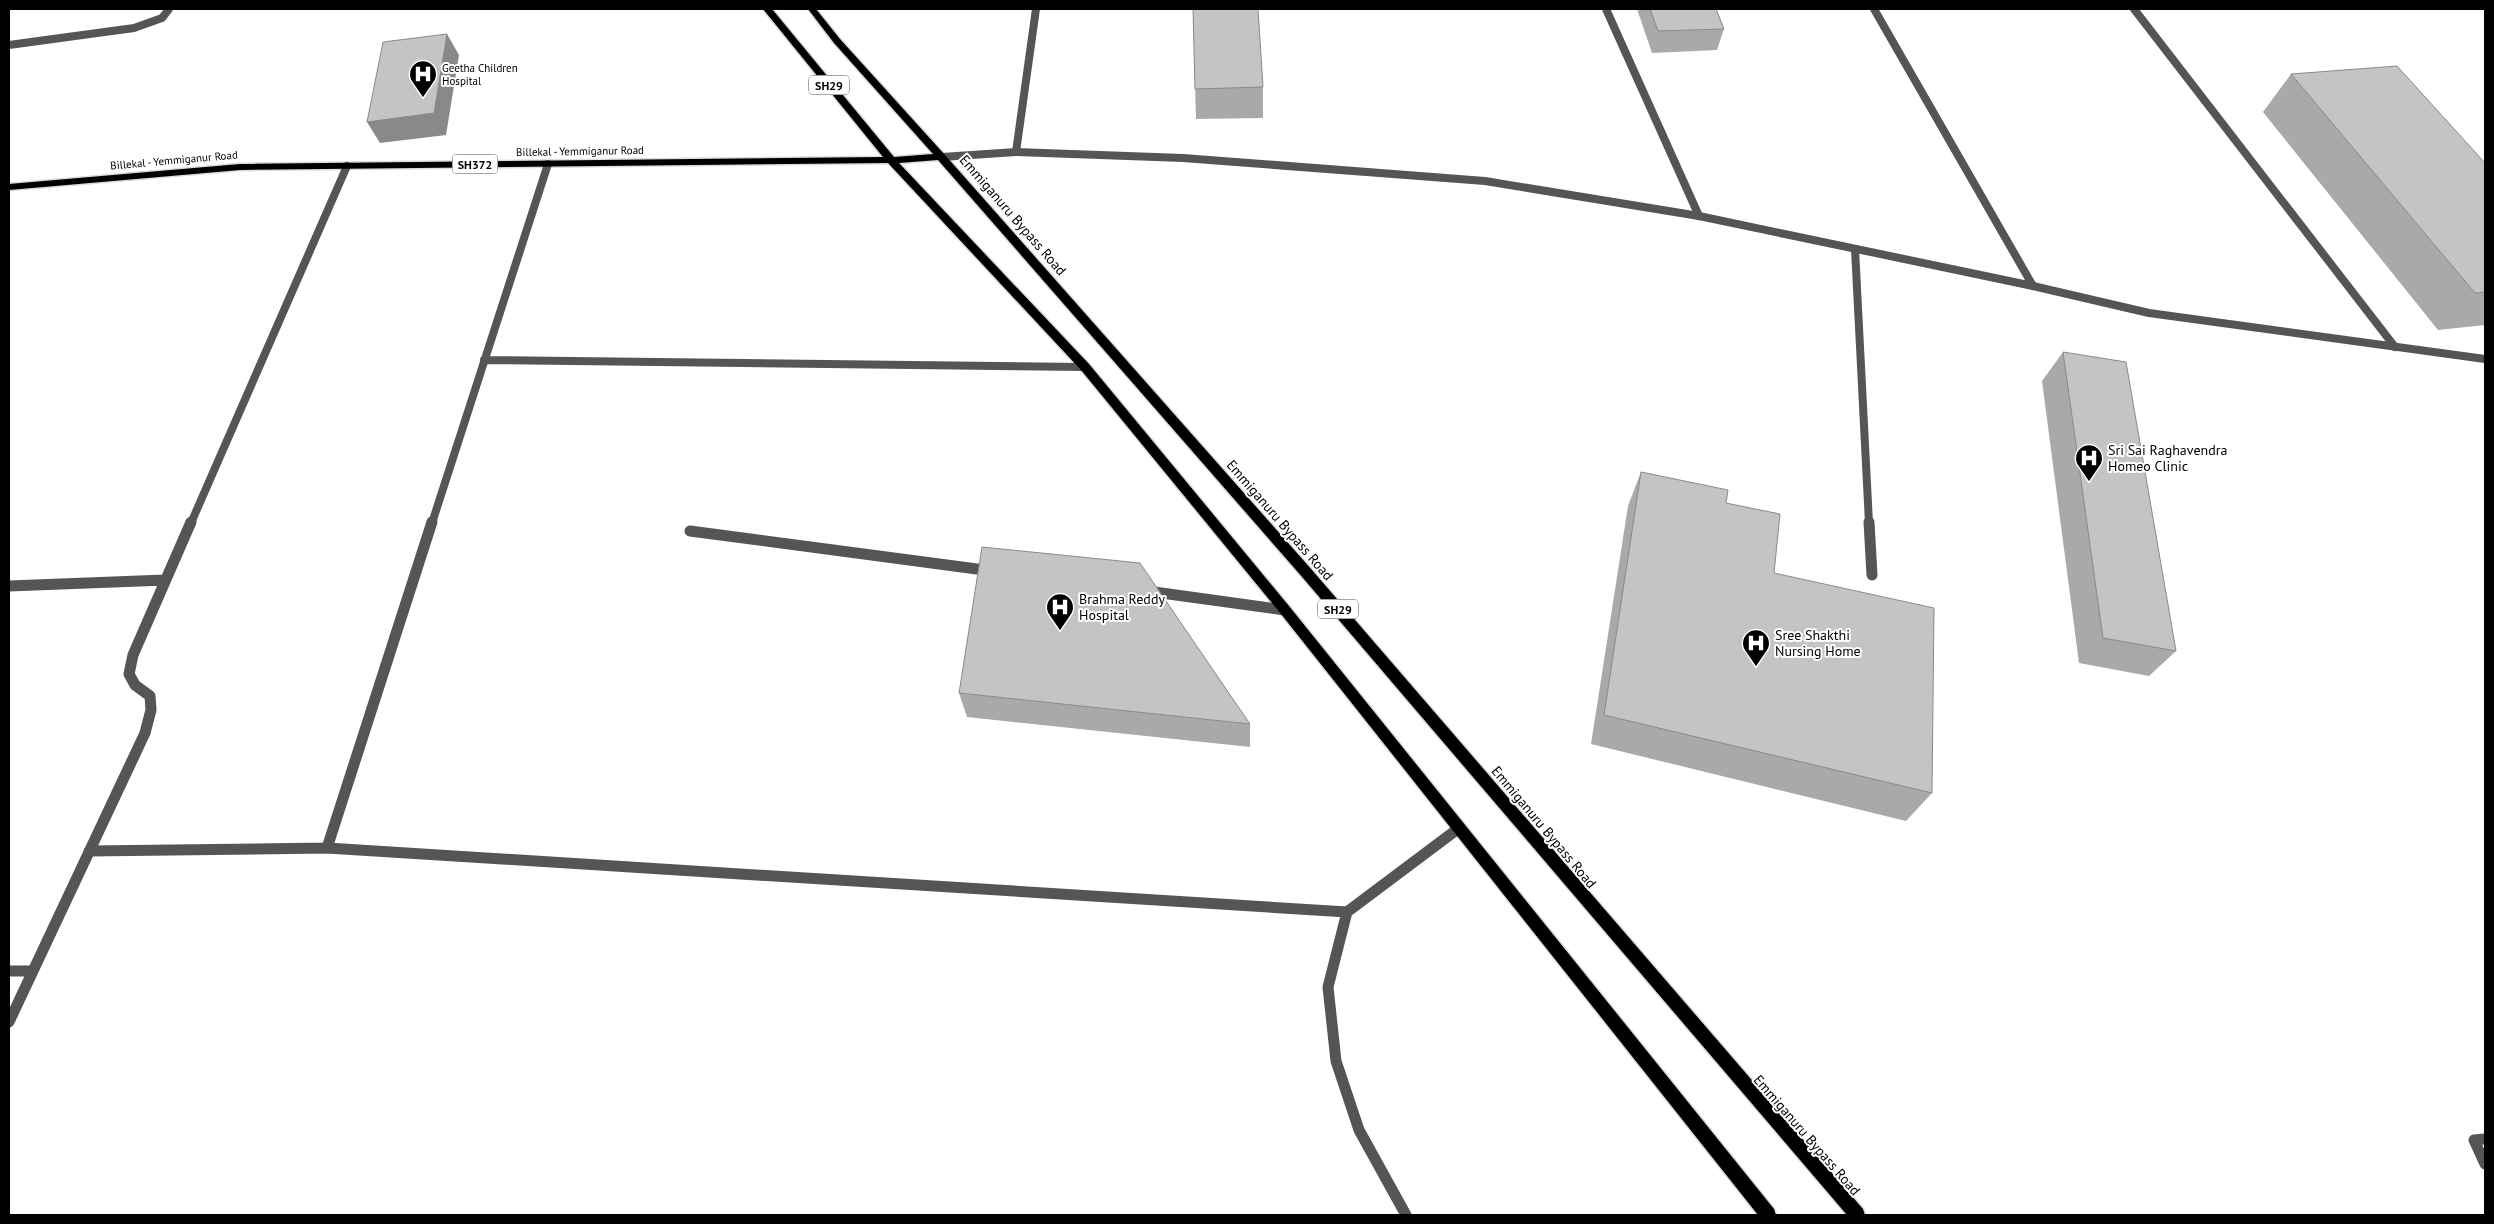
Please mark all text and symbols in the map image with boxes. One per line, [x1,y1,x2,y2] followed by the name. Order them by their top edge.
[408,59,438,98] hospital icon: Geetha Children Hospital
[442,61,518,88] place label: Geetha Children Hospital
[809,76,849,94] road number: SH29
[516,143,644,159] street label: Billekal - Yemmiganur Road
[110,147,238,173] street label: Billekal - Yemmiganur Road
[956,151,1070,279] street label: Emmiganuru Bypass Road
[452,154,498,173] road number: SH372
[2108,441,2227,475] place label: Sri Sai Raghavendra Homeo Clinic
[2074,443,2104,482] hospital icon: Sri Sai Raghavendra Homeo Clinic
[1223,456,1337,584] street label: Emmiganuru Bypass Road
[1079,590,1165,624] place label: Brahma Reddy Hospital
[1045,592,1075,631] hospital icon: Brahma Reddy Hospital
[1318,600,1358,618] road number: SH29
[1775,626,1861,660] place label: Sree Shakthi Nursing Home
[1741,628,1771,667] hospital icon: Sree Shakthi Nursing Home
[1488,762,1600,892] street label: Emmiganuru Bypass Road
[1750,1071,1864,1199] street label: Emmiganuru Bypass Road

